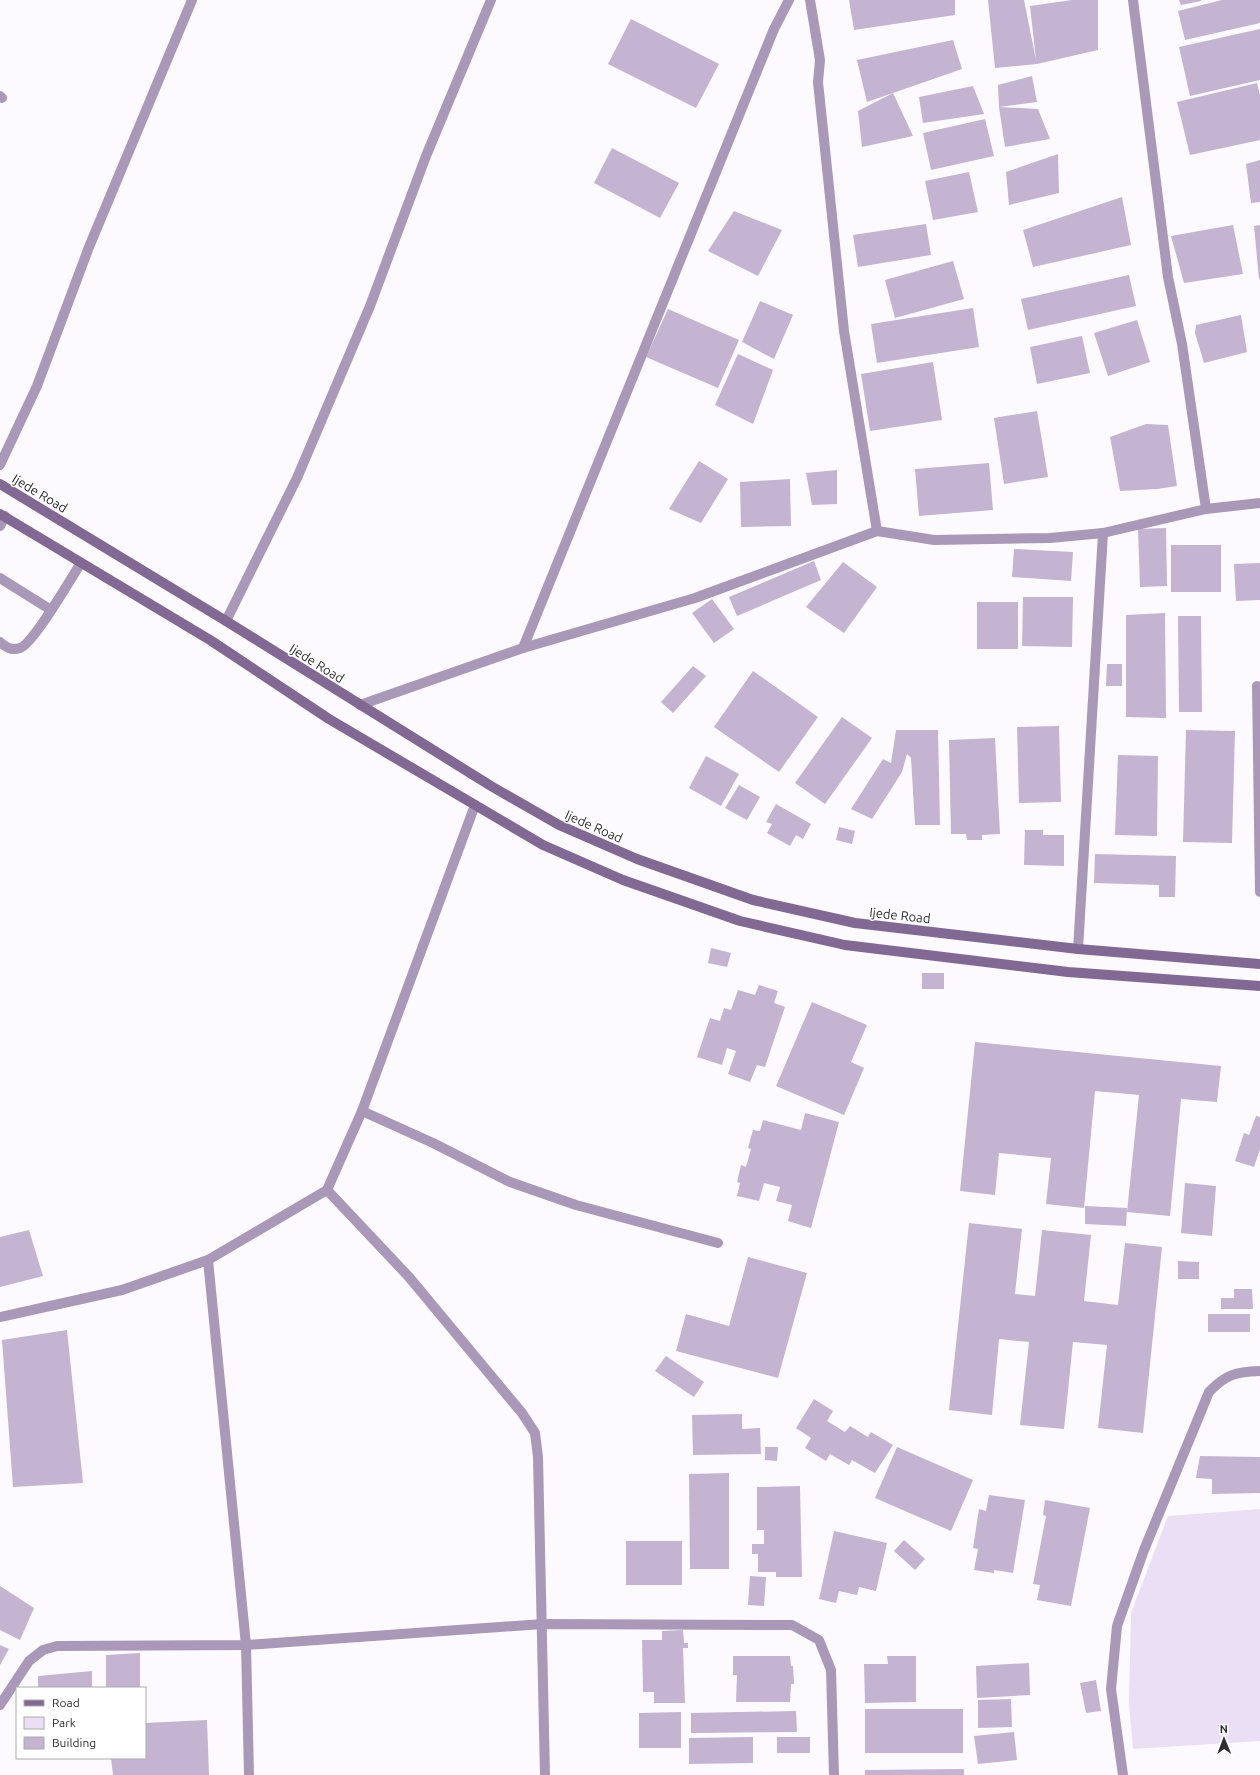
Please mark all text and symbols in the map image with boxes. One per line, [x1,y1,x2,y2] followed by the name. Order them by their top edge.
[10,471,70,515] street label: Ijede Road
[287,641,347,685] street label: Ijede Road
[563,807,625,845] street label: Ijede Road
[869,905,931,925] street label: Ijede Road
[16,1687,146,1759] legend
[52,1696,80,1709] text: Road
[52,1716,76,1729] text: Park
[1204,1719,1244,1759] north arrow
[1220,1723,1228,1735] text: N
[52,1736,96,1749] text: Building

